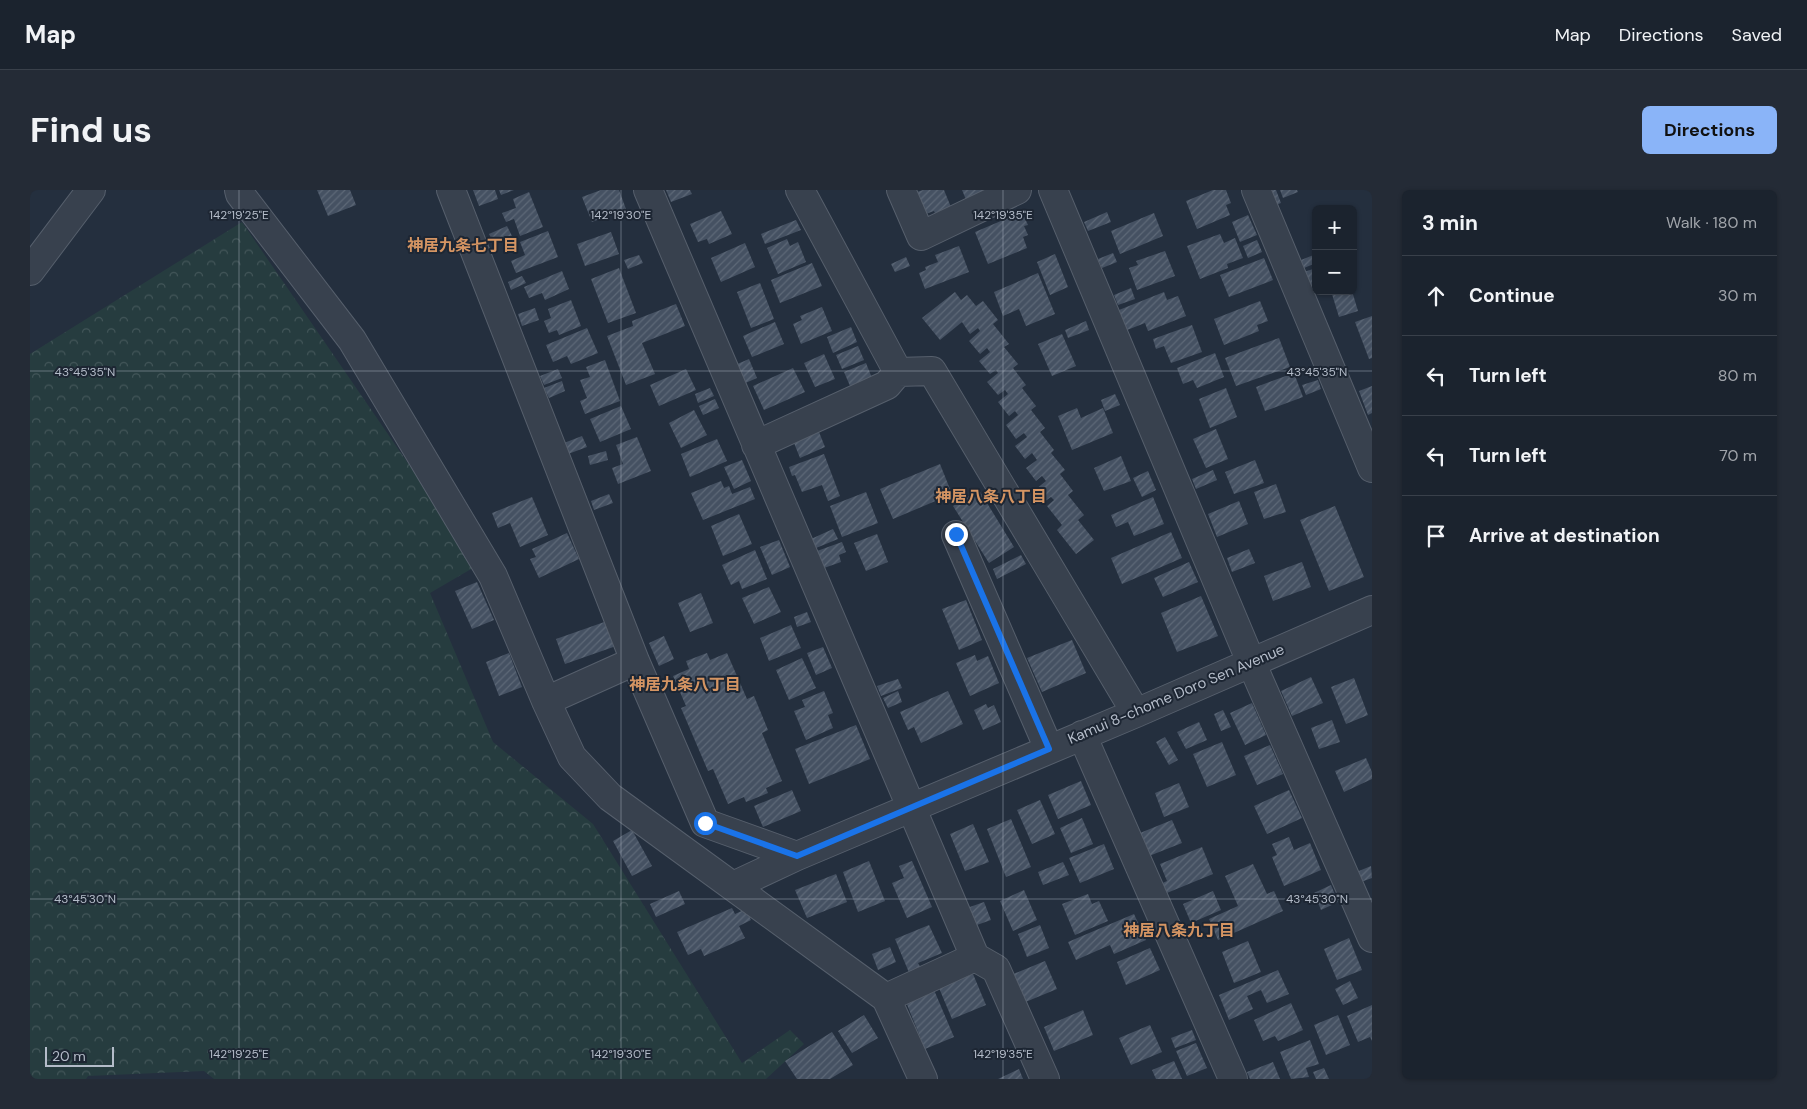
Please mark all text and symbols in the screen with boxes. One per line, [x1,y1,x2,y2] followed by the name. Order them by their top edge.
[25,19,76,50] text: Map
[1555,23,1591,47] text: Map
[1619,23,1704,47] text: Directions
[1732,23,1782,47] text: Saved
[1642,106,1777,154] button: Directions
[30,107,152,153] text: Find us
[1312,205,1357,295] map controls
[1312,205,1357,250] button: +
[209,207,269,223] text: 142°19'25"E
[591,207,652,223] text: 142°19'30"E
[973,207,1033,223] text: 142°19'35"E
[1422,209,1478,237] text: 3 min
[1666,212,1757,233] text: Walk · 180 m
[407,235,519,256] district label: 神居九条七丁目
[1312,250,1357,295] button: −
[1422,282,1450,310] icon: ahead
[1469,283,1555,308] text: Continue
[1718,285,1757,306] text: 30 m
[1422,362,1450,390] icon: left
[1469,363,1547,388] text: Turn left
[55,364,115,380] text: 43°45'35"N
[1287,364,1347,380] text: 43°45'35"N
[1718,365,1757,386] text: 80 m
[1422,442,1450,470] icon: left
[1469,443,1547,468] text: Turn left
[1719,445,1757,466] text: 70 m
[935,486,1047,507] district label: 神居八条八丁目
[1422,522,1450,550] icon: arrive
[945,523,968,546] route end
[1469,523,1660,548] text: Arrive at destination
[1065,639,1287,749] street label: Kamui 8-chome Doro Sen Avenue
[629,674,741,695] district label: 神居九条八丁目
[694,812,717,835] route start
[54,891,116,907] text: 43°45'30"N
[1286,891,1348,907] text: 43°45'30"N
[1123,920,1235,941] district label: 神居八条九丁目
[45,1044,114,1067] scale bar
[209,1046,269,1062] text: 142°19'25"E
[591,1046,652,1062] text: 142°19'30"E
[973,1046,1033,1062] text: 142°19'35"E
[52,1047,86,1065] text: 20 m

